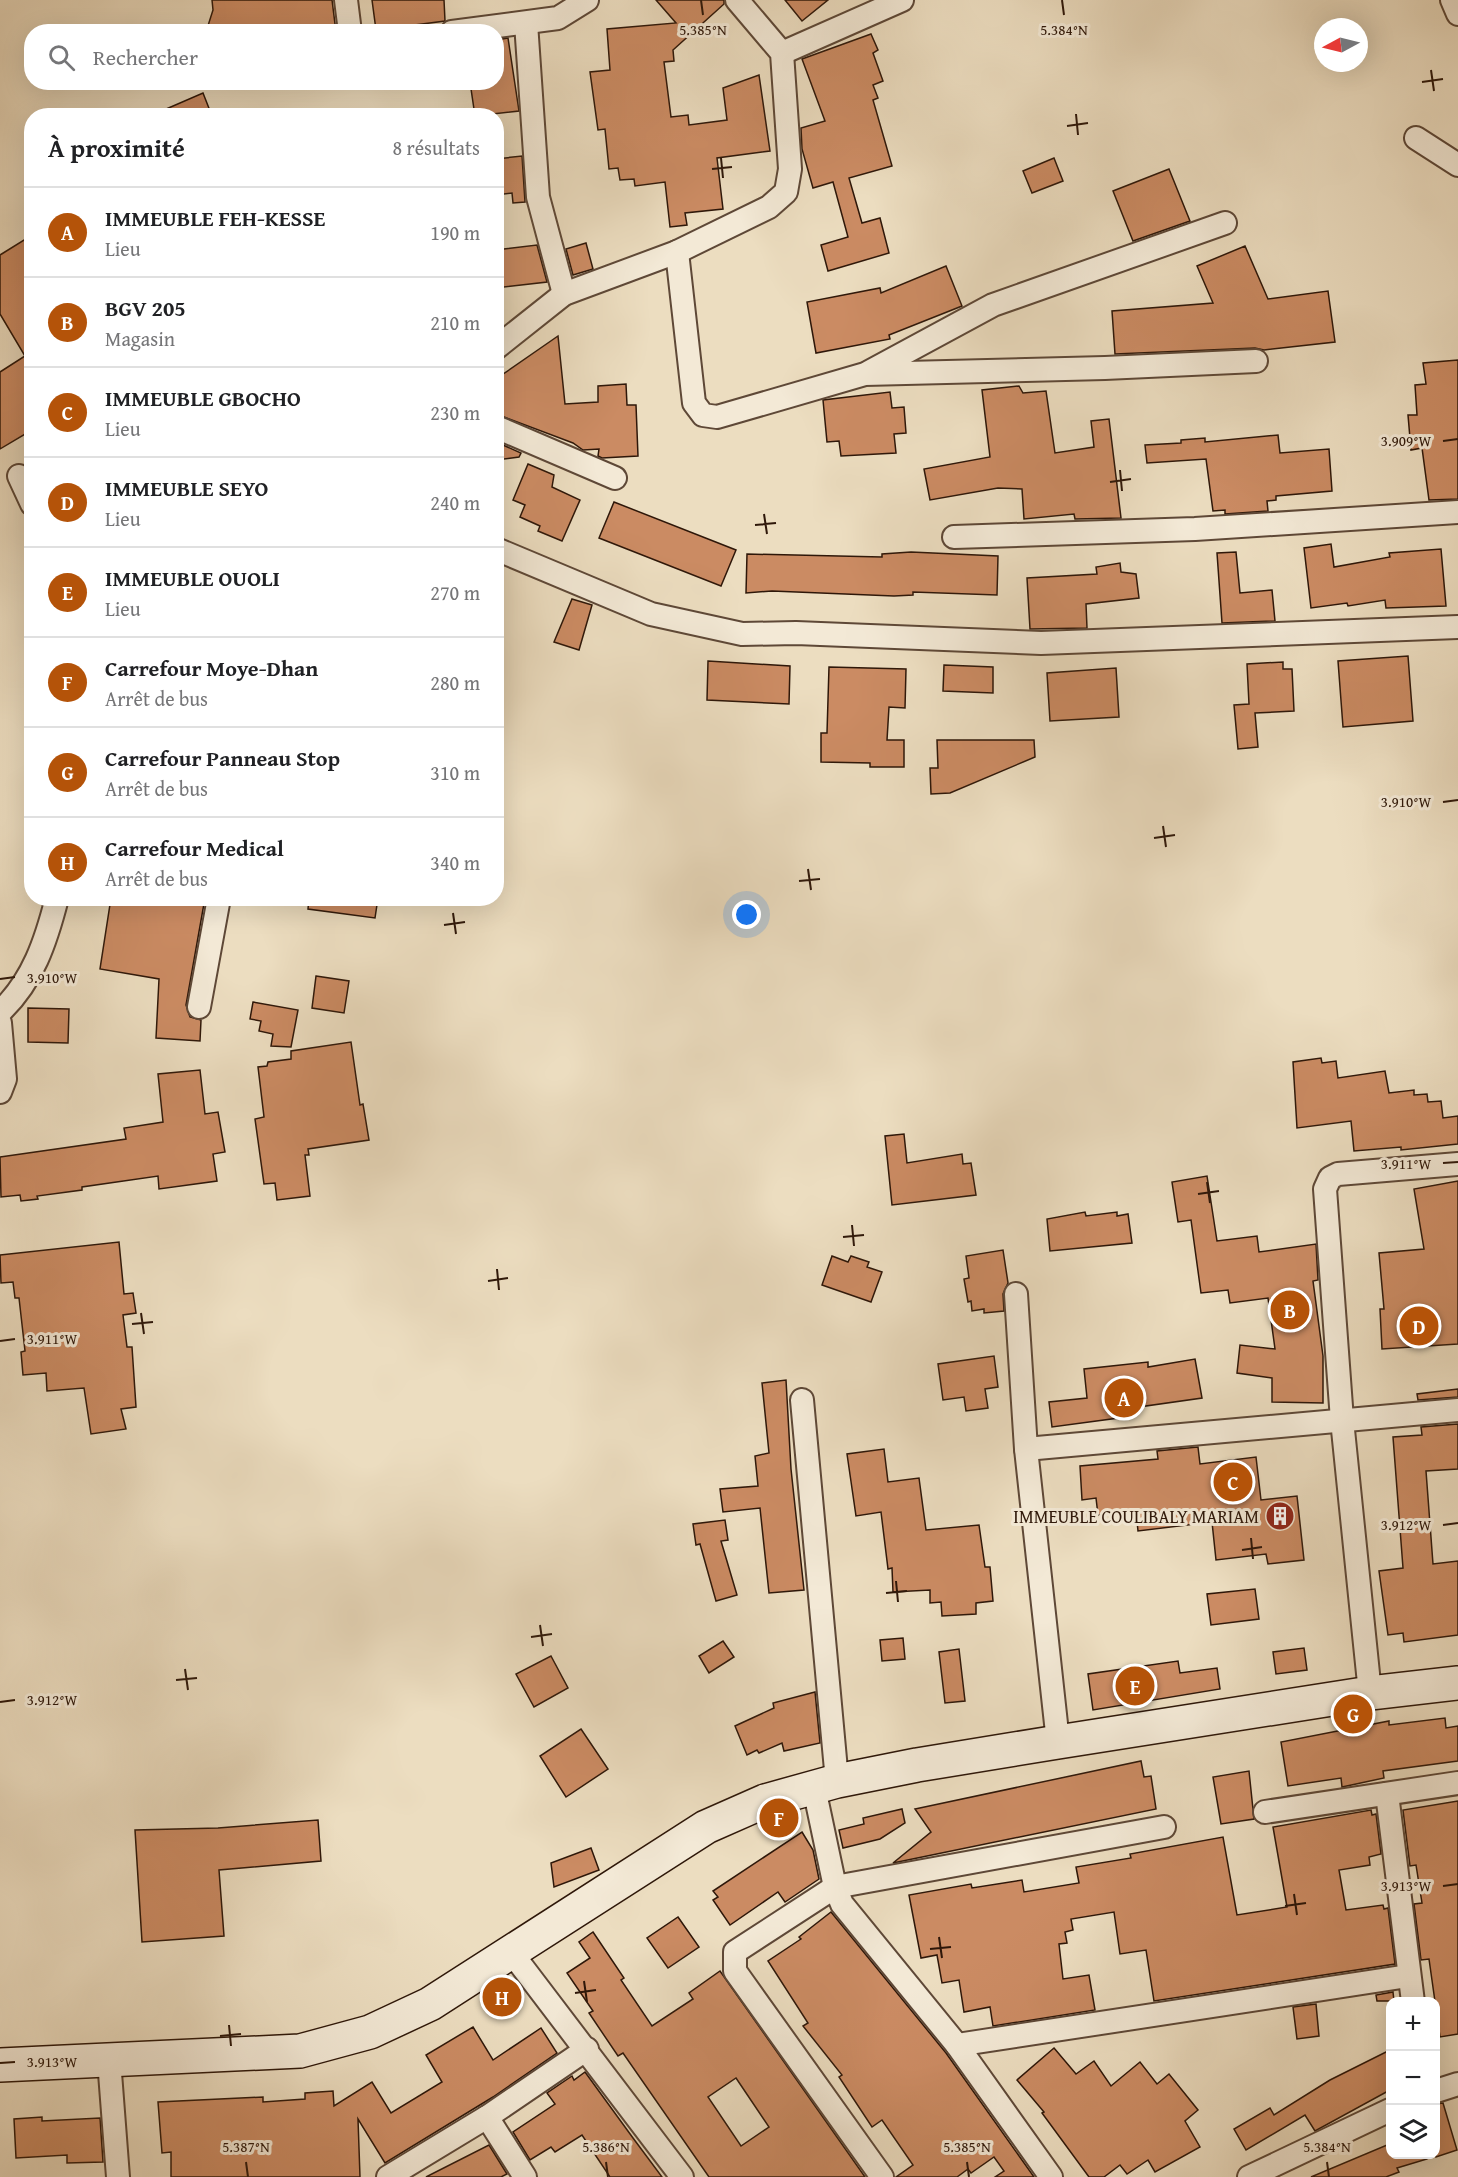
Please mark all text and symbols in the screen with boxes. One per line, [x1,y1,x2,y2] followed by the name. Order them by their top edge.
[1314,18,1368,72] north arrow
[679,19,727,40] text: 5.385°N
[1040,19,1088,40] text: 5.384°N
[24,24,504,90] search box
[45,41,78,74] icon: search
[93,41,198,73] text: Rechercher
[48,128,185,167] text: À proximité
[392,133,480,162] text: 8 résultats
[105,202,325,234] text: IMMEUBLE FEH-KESSE
[61,218,74,247] text: A
[430,218,480,247] text: 190 m
[105,234,141,263] text: Lieu
[105,292,186,324] text: BGV 205
[61,308,74,337] text: B
[430,308,480,337] text: 210 m
[105,324,175,353] text: Magasin
[105,382,301,414] text: IMMEUBLE GBOCHO
[62,398,73,427] text: C
[430,398,480,427] text: 230 m
[105,414,141,443] text: Lieu
[1381,430,1432,451] text: 3.909°W
[105,472,268,504] text: IMMEUBLE SEYO
[61,488,74,517] text: D
[430,488,480,517] text: 240 m
[105,504,141,533] text: Lieu
[105,562,280,594] text: IMMEUBLE OUOLI
[62,578,73,607] text: E
[430,578,480,607] text: 270 m
[105,594,141,623] text: Lieu
[105,652,318,684] text: Carrefour Moye-Dhan
[62,668,73,697] text: F
[430,668,480,697] text: 280 m
[105,684,208,713] text: Arrêt de bus
[105,742,340,774] text: Carrefour Panneau Stop
[61,758,74,787] text: G
[430,758,480,787] text: 310 m
[105,774,208,803] text: Arrêt de bus
[1381,791,1432,812] text: 3.910°W
[105,832,284,864] text: Carrefour Medical
[61,848,74,877] text: H
[430,848,480,877] text: 340 m
[105,864,208,893] text: Arrêt de bus
[732,900,761,929] your location
[27,967,78,988] text: 3.910°W
[1381,1153,1432,1174] text: 3.911°W
[1270,1288,1310,1332] pin: B
[1400,1304,1438,1348] pin: D
[27,1328,78,1349] text: 3.911°W
[1104,1376,1144,1420] pin: A
[1214,1460,1252,1504] pin: C
[1264,1500,1296,1532] building icon: IMMEUBLE COULIBALY MARIAM
[1013,1503,1259,1530] place label: IMMEUBLE COULIBALY MARIAM
[1381,1514,1432,1535] text: 3.912°W
[1116,1664,1154,1708] pin: E
[27,1689,78,1710] text: 3.912°W
[1334,1692,1372,1736] pin: G
[760,1796,798,1840] pin: F
[1381,1875,1432,1896] text: 3.913°W
[482,1974,522,2020] pin: H
[1386,1997,1440,2159] map controls
[1386,1997,1440,2051] button: +
[27,2051,78,2072] text: 3.913°W
[1386,2051,1440,2105] button: −
[1386,2105,1440,2159] button: layers
[222,2136,270,2157] text: 5.387°N
[582,2136,630,2157] text: 5.386°N
[943,2136,991,2157] text: 5.385°N
[1303,2136,1351,2157] text: 5.384°N

